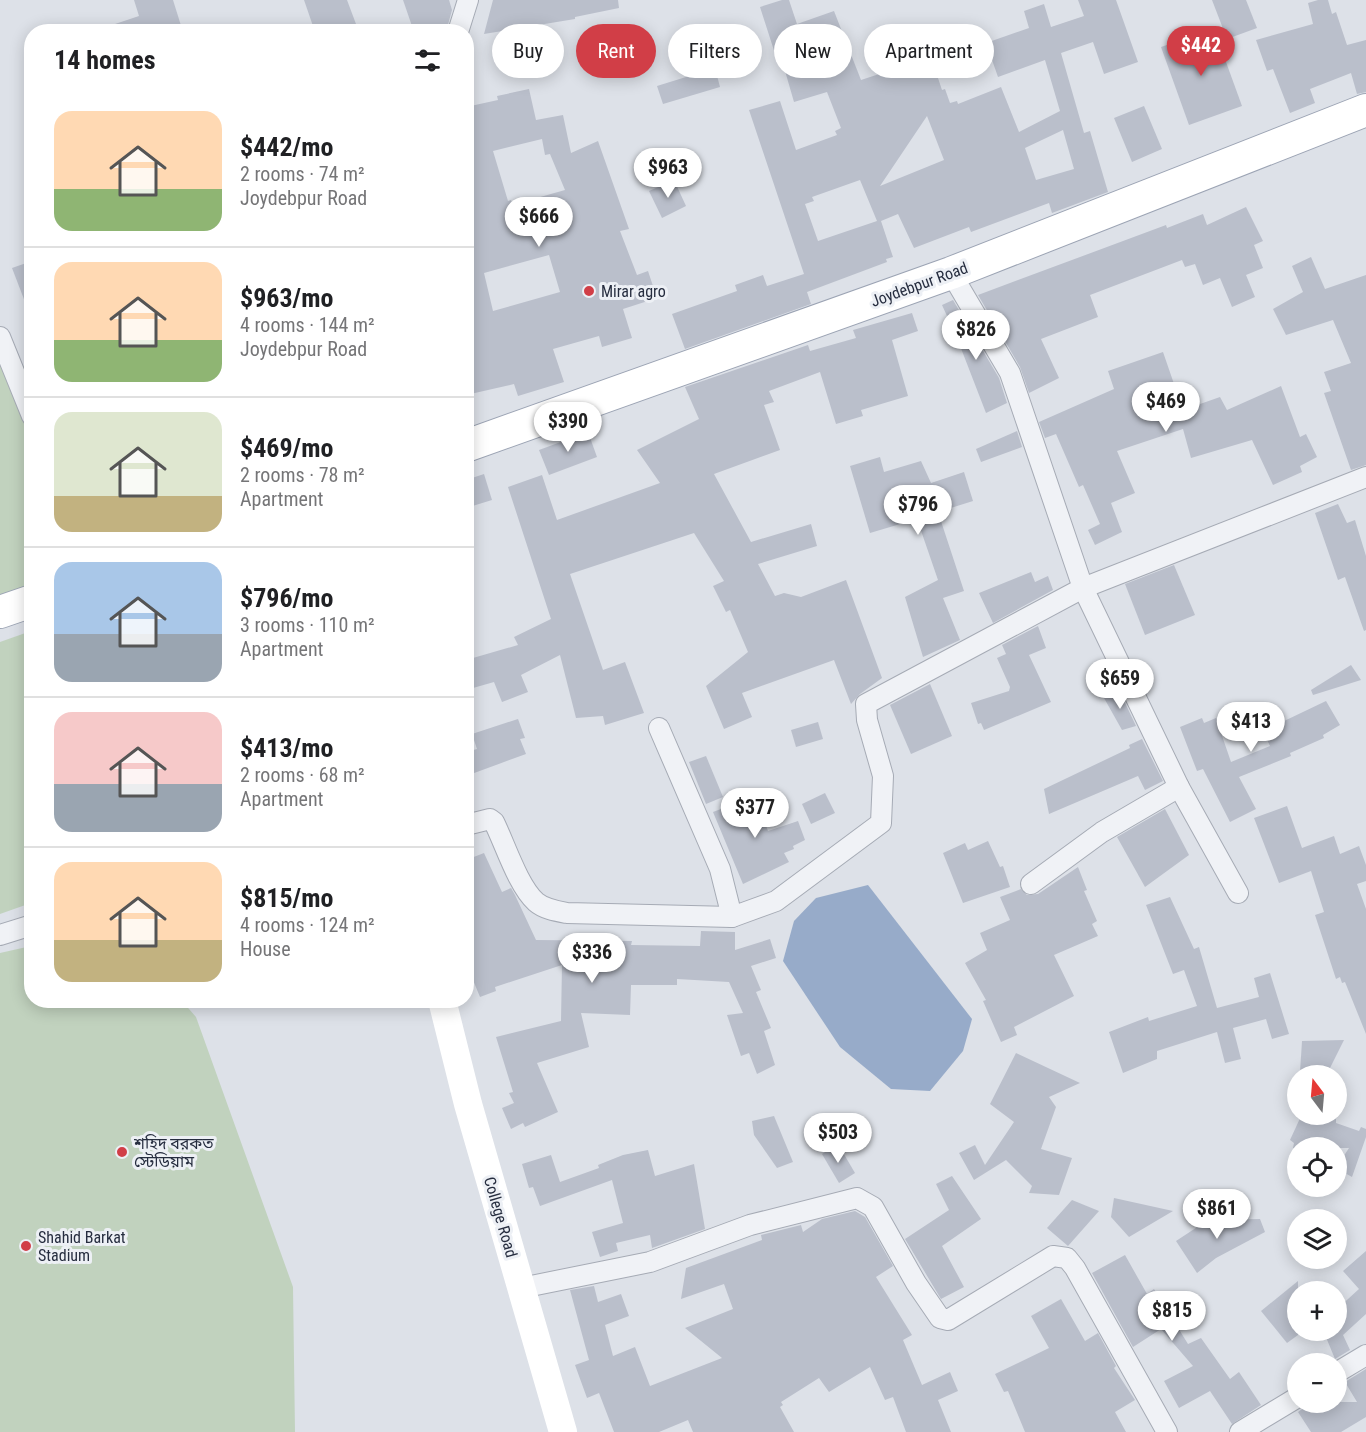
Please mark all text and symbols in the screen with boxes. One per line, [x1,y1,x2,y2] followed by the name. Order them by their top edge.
[492,24,564,78] chip: Buy
[576,24,656,78] chip: Rent
[668,24,762,78] chip: Filters
[774,24,852,78] chip: New
[864,24,994,78] chip: Apartment
[1165,26,1237,77] pin: $442
[1181,33,1221,57] text: $442
[411,44,444,77] icon: filters
[54,45,156,75] text: 14 homes
[240,132,333,162] text: $442/mo
[102,135,174,207] icon: home
[632,148,704,199] pin: $963
[648,155,688,179] text: $963
[240,162,365,186] text: 2 rooms · 74 m²
[240,186,367,210] text: Joydebpur Road
[503,197,575,248] pin: $666
[519,204,559,228] text: $666
[868,258,970,311] street label: Joydebpur Road
[601,282,666,301] place label: Mirar agro
[240,283,333,313] text: $963/mo
[582,284,596,298] marker: Mirar agro
[102,286,174,358] icon: home
[940,310,1012,361] pin: $826
[240,313,375,337] text: 4 rooms · 144 m²
[956,317,996,341] text: $826
[240,337,367,361] text: Joydebpur Road
[1130,382,1202,433] pin: $469
[1146,389,1186,413] text: $469
[532,402,604,453] pin: $390
[548,409,588,433] text: $390
[240,433,333,463] text: $469/mo
[102,436,174,508] icon: home
[240,463,365,487] text: 2 rooms · 78 m²
[882,485,954,536] pin: $796
[240,487,324,511] text: Apartment
[898,492,938,516] text: $796
[240,583,333,613] text: $796/mo
[102,586,174,658] icon: home
[240,613,375,637] text: 3 rooms · 110 m²
[240,637,324,661] text: Apartment
[1084,659,1156,710] pin: $659
[1100,666,1140,690] text: $659
[1215,702,1287,753] pin: $413
[1231,709,1271,733] text: $413
[240,733,333,763] text: $413/mo
[102,736,174,808] icon: home
[240,763,365,787] text: 2 rooms · 68 m²
[240,787,324,811] text: Apartment
[719,788,791,839] pin: $377
[735,795,775,819] text: $377
[240,883,333,913] text: $815/mo
[102,886,174,958] icon: home
[240,913,375,937] text: 4 rooms · 124 m²
[556,933,628,984] pin: $336
[240,937,291,961] text: House
[572,940,612,964] text: $336
[1287,1065,1347,1125] north arrow
[1287,1065,1347,1413] map controls
[802,1113,874,1164] pin: $503
[818,1120,858,1144] text: $503
[133,1134,214,1171] place label: শহিদ বরকত স্টেডিয়াম
[1287,1137,1347,1197] button: locate
[115,1145,129,1159] marker: শহিদ বরকত স্টেডিয়াম
[480,1175,521,1260] street label: College Road
[1181,1189,1253,1240] pin: $861
[1197,1196,1237,1220] text: $861
[1287,1209,1347,1269] button: layers
[38,1228,126,1265] place label: Shahid Barkat Stadium
[19,1239,33,1253] marker: Shahid Barkat Stadium
[1287,1281,1347,1341] button: +
[1136,1291,1208,1342] pin: $815
[1152,1298,1192,1322] text: $815
[1287,1353,1347,1413] button: −

